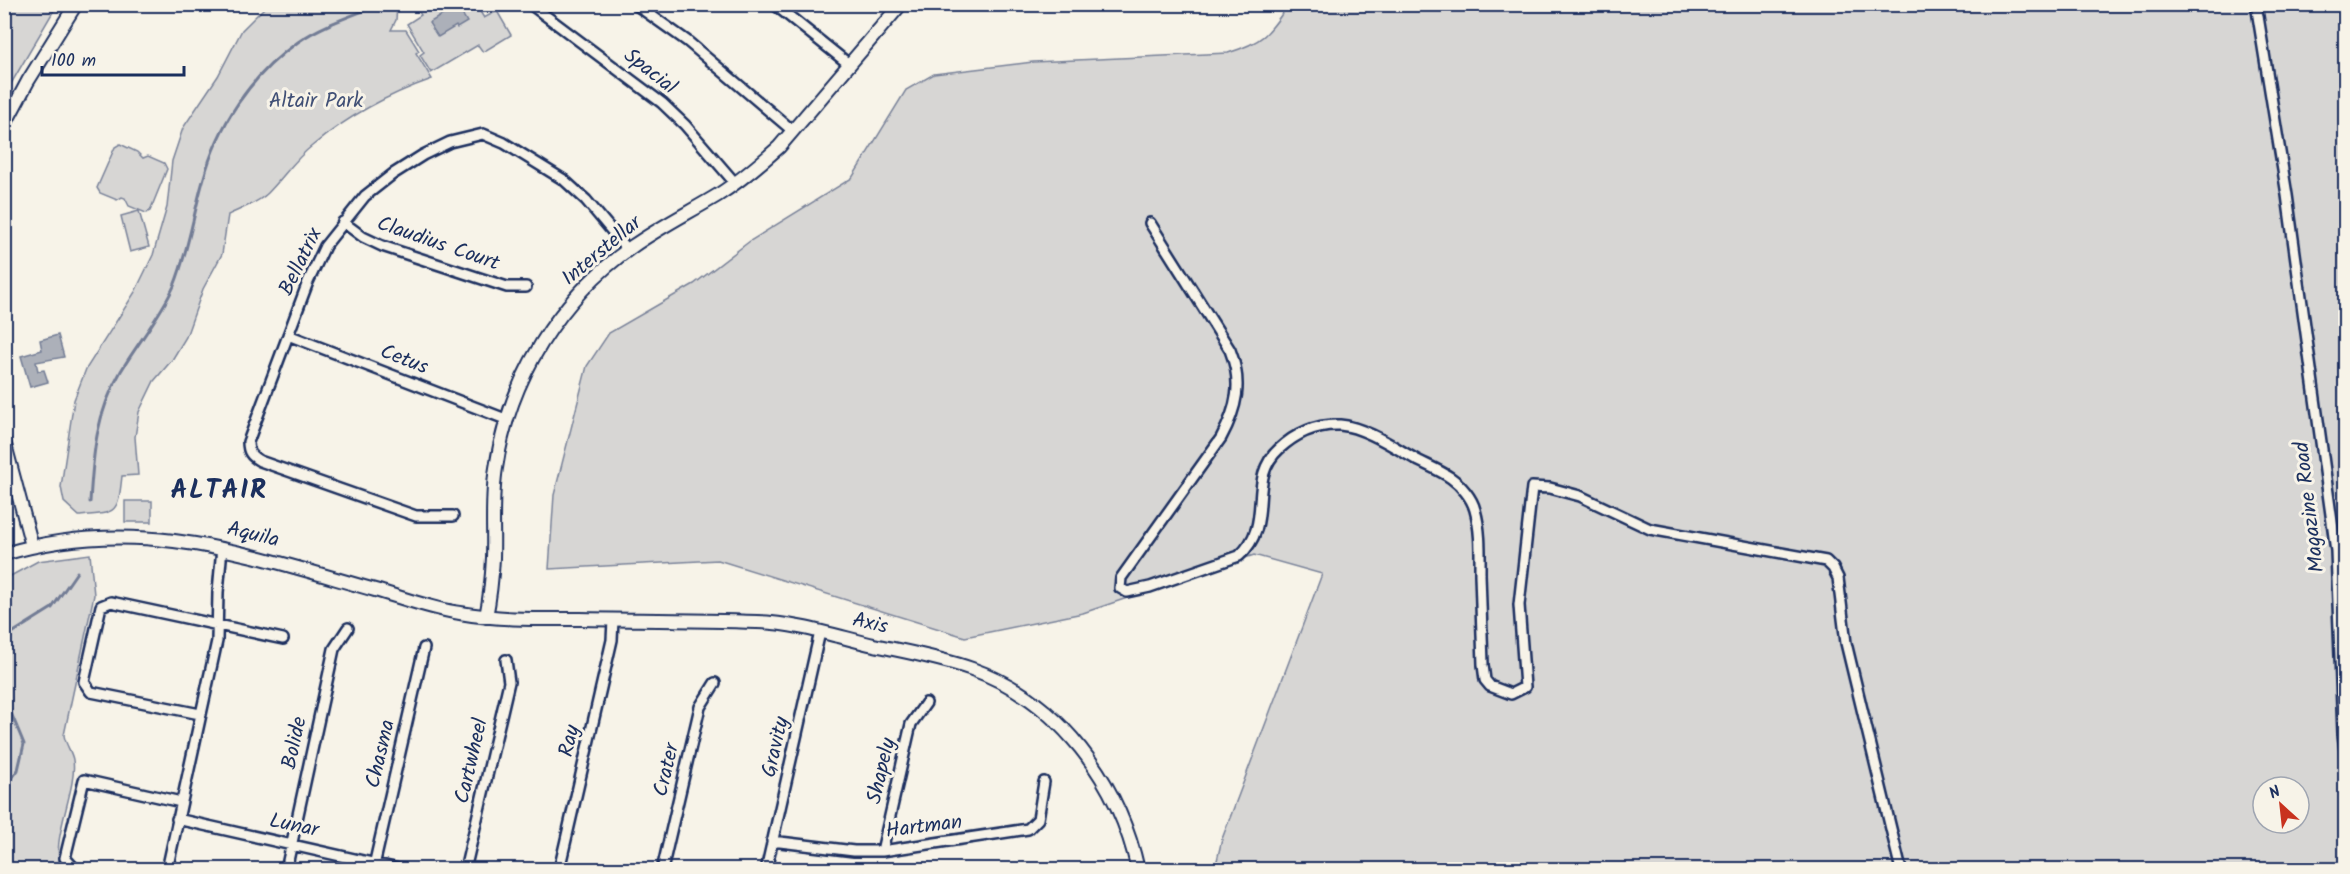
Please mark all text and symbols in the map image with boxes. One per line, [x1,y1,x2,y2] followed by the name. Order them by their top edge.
[42,39,184,77] scale bar
[616,40,684,104] street label: Spacial
[51,47,96,76] text: 100 m
[269,85,363,118] park label: Altair Park
[555,207,650,294] street label: Interstellar
[372,208,505,281] street label: Claudius Court
[270,221,332,302] street label: Bellatrix
[375,336,433,384] street label: Cetus
[2286,439,2334,574] street label: Magazine Road
[170,469,268,512] district label: ALTAIR
[223,513,283,557] street label: Aquila
[849,604,891,644] street label: Axis
[273,713,317,772] street label: Bolide
[753,713,799,781] street label: Gravity
[446,715,498,807] street label: Cartwheel
[357,717,405,791] street label: Chasma
[550,722,590,760] street label: Ray
[858,735,906,807] street label: Shapely
[645,739,689,800] street label: Crater
[2251,775,2311,835] north arrow
[2265,780,2285,806] text: N
[266,805,323,848] street label: Lunar
[884,806,964,848] street label: Hartman

